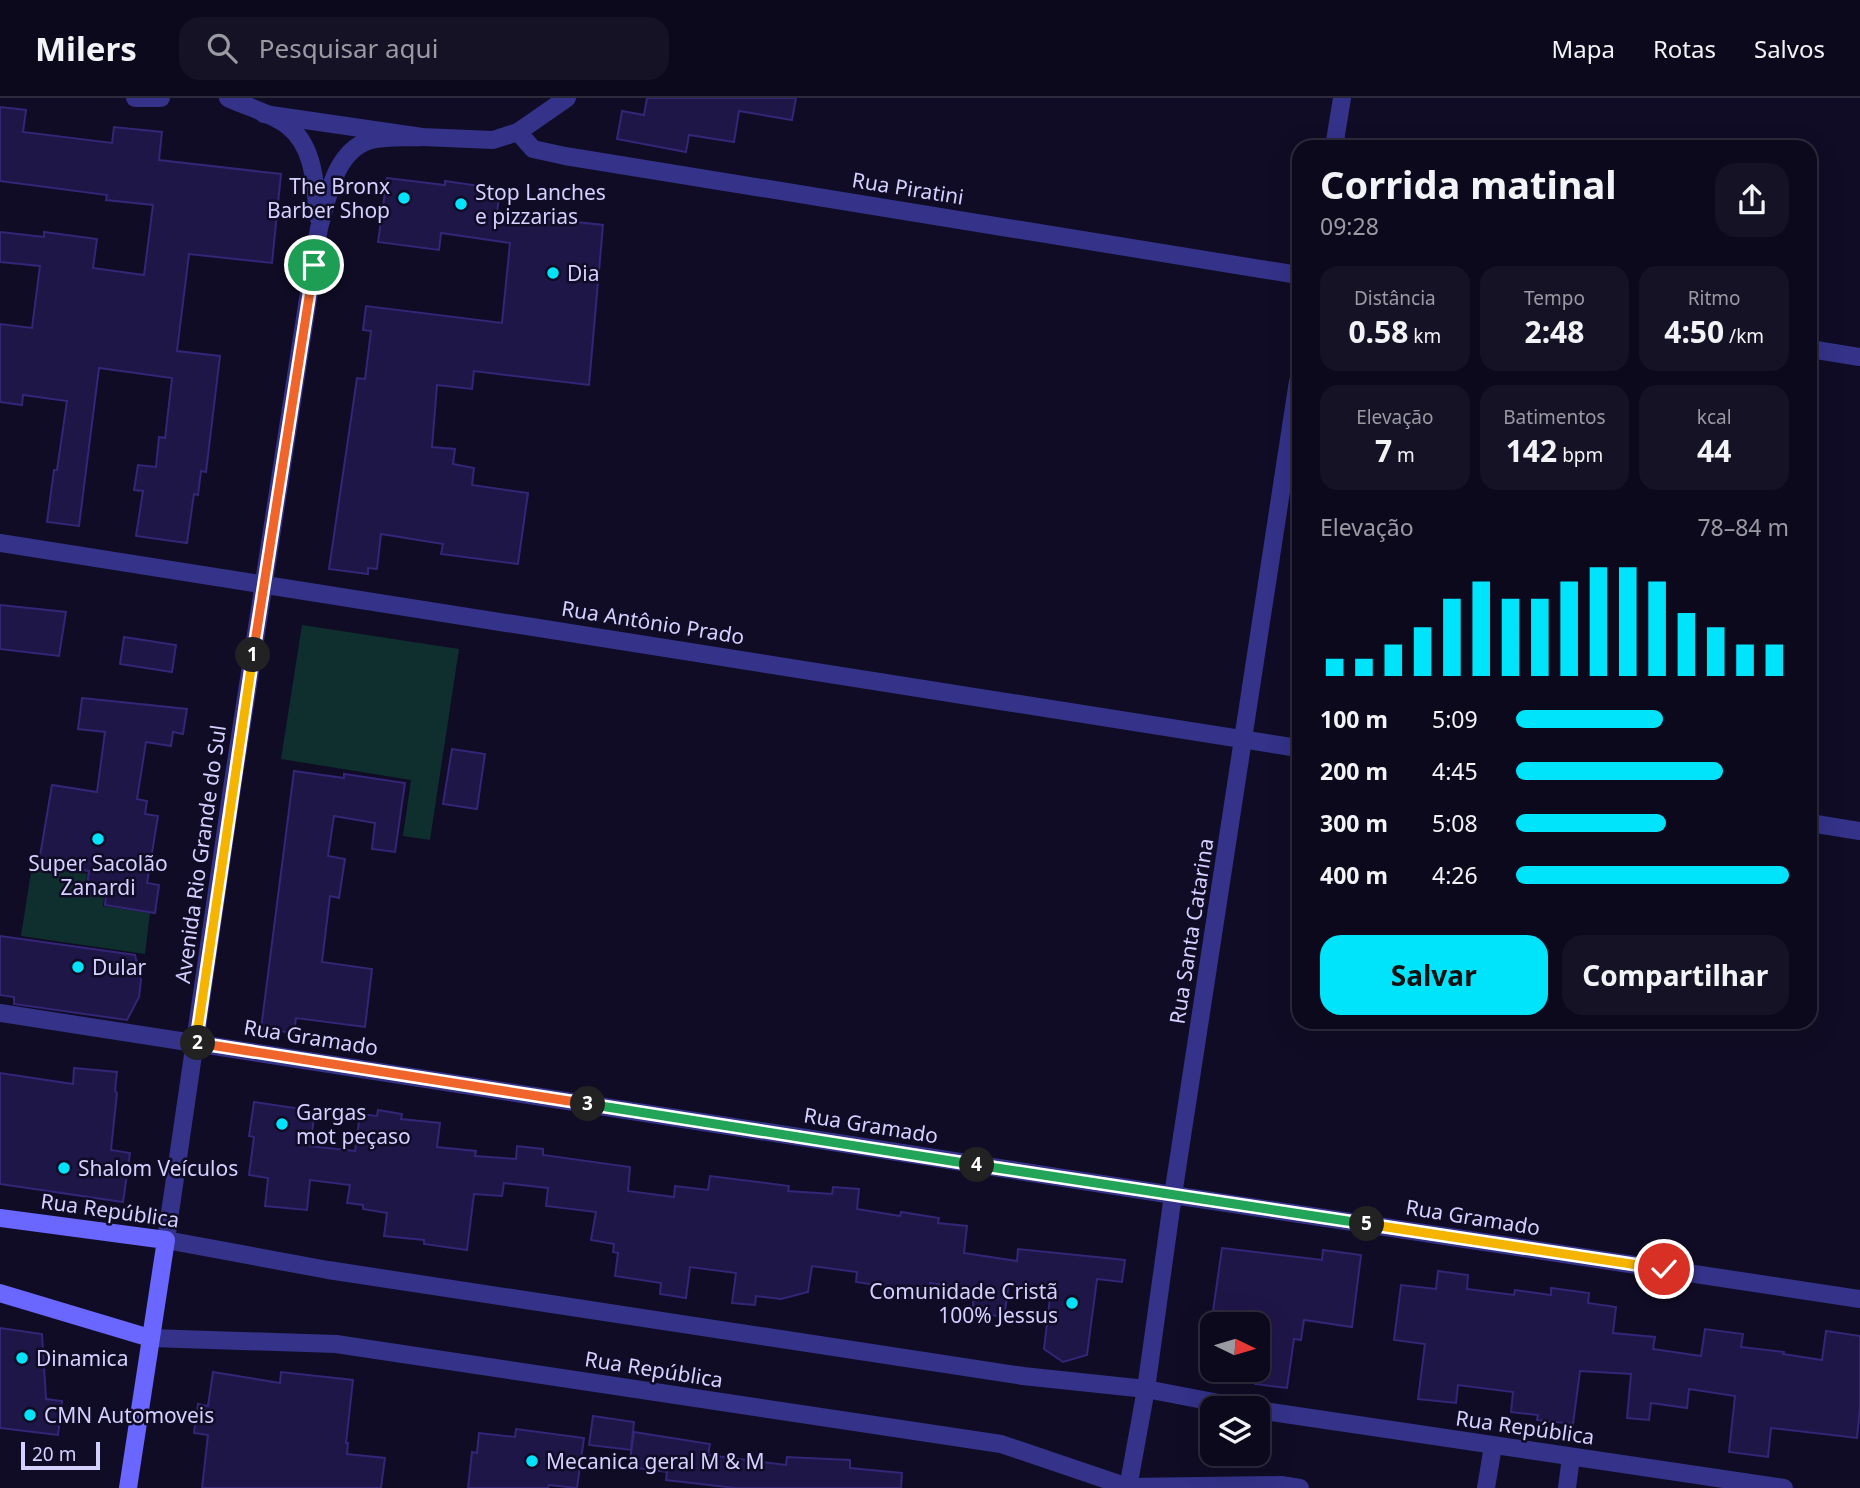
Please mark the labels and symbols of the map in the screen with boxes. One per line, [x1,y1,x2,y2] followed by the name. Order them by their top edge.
[850,165,966,211] street label: Rua Piratini
[267,172,390,224] place label: The Bronx Barber Shop
[475,178,606,230] place label: Stop Lanches e pizzarias
[396,190,412,206] marker: The Bronx Barber Shop
[453,196,469,212] marker: Stop Lanches e pizzarias
[284,235,344,295] pin
[567,259,600,287] place label: Dia
[545,265,561,281] marker: Dia
[560,594,746,650] street label: Rua Antônio Prado
[236,638,270,672] pin: 1
[168,723,232,985] street label: Avenida Rio Grande do Sul
[90,831,106,847] marker: Super Sacolão Zanardi
[1162,836,1220,1026] street label: Rua Santa Catarina
[28,849,168,901] place label: Super Sacolão Zanardi
[92,953,147,981] place label: Dular
[70,959,86,975] marker: Dular
[242,1013,380,1061] street label: Rua Gramado
[180,1026,216,1060] pin: 2
[570,1086,606,1122] pin: 3
[296,1098,411,1150] place label: Gargas mot peçaso
[802,1101,940,1149] street label: Rua Gramado
[274,1116,290,1132] marker: Gargas mot peçaso
[960,1148,995,1182] pin: 4
[78,1154,238,1182] place label: Shalom Veículos
[56,1160,72,1176] marker: Shalom Veículos
[39,1186,181,1234] street label: Rua República
[1404,1193,1542,1241] street label: Rua Gramado
[1350,1206,1384,1242] pin: 5
[1634,1239,1694,1299] pin
[869,1277,1058,1329] place label: Comunidade Cristã 100% Jessus
[1064,1295,1080,1311] marker: Comunidade Cristã 100% Jessus
[1200,1312,1270,1382] north arrow
[36,1344,128,1372] place label: Dinamica
[583,1344,725,1394] street label: Rua República
[14,1350,30,1366] marker: Dinamica
[44,1401,214,1429] place label: CMN Automoveis
[1454,1403,1596,1451] street label: Rua República
[22,1407,38,1423] marker: CMN Automoveis
[21,1439,100,1471] scale bar
[546,1447,765,1475] place label: Mecanica geral M & M
[524,1453,540,1469] marker: Mecanica geral M & M

